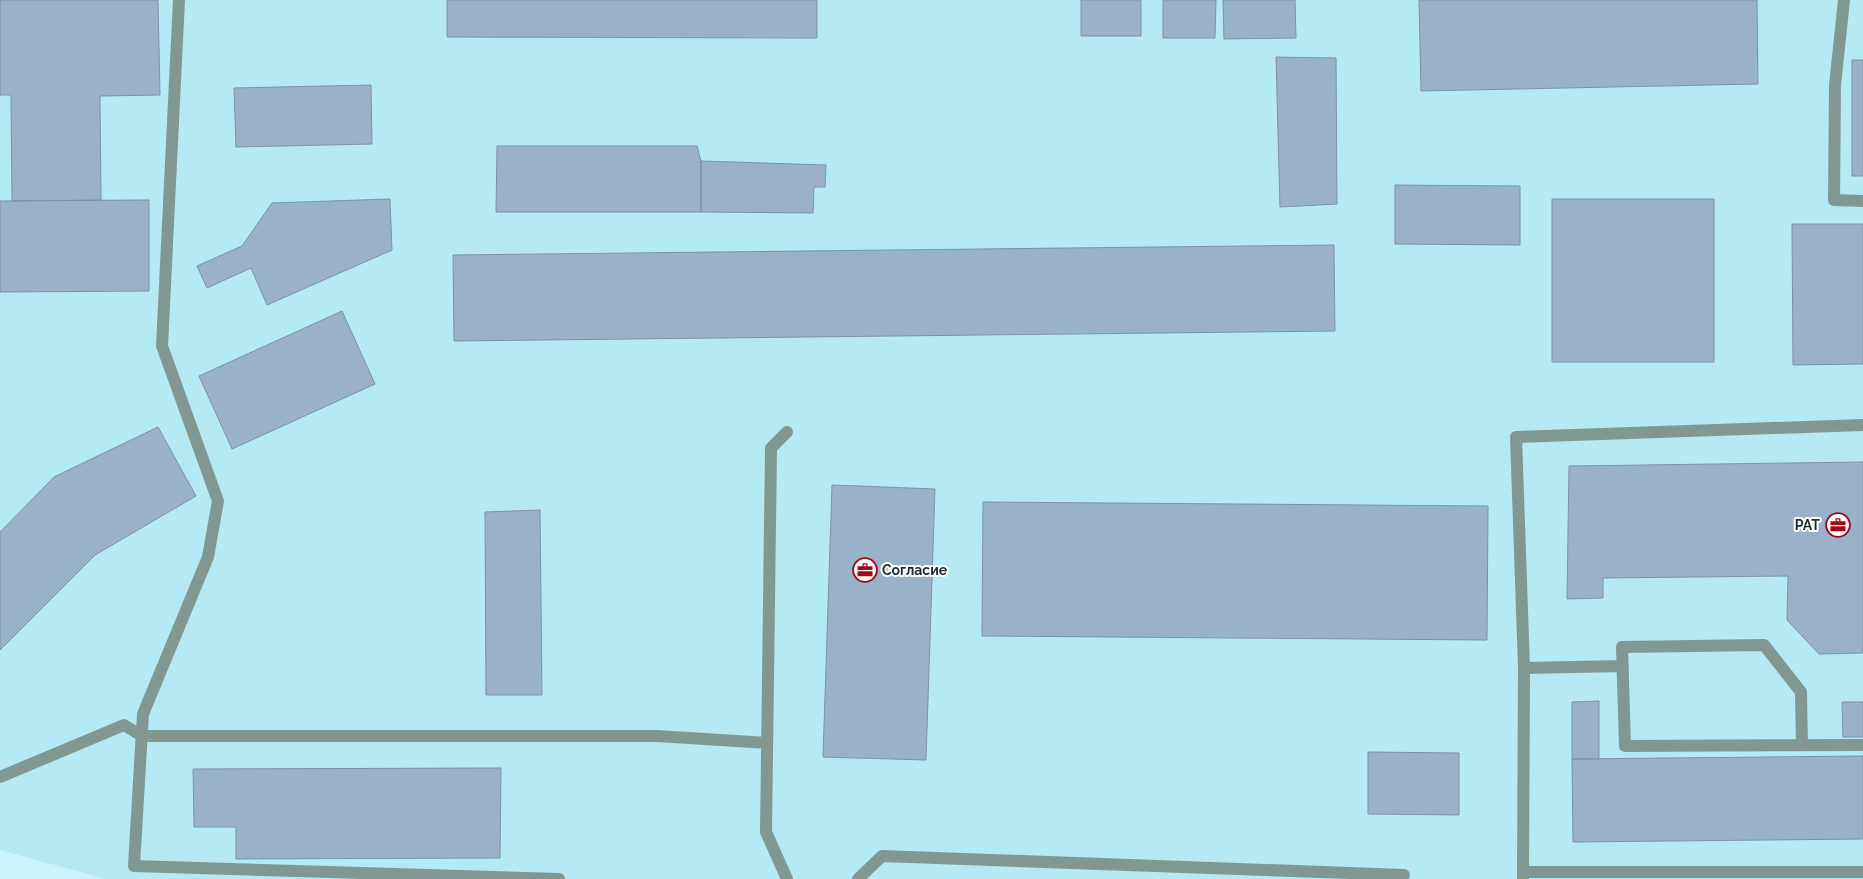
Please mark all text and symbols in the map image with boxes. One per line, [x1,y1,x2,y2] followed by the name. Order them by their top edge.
[1825,512,1851,538] office icon: РАТ
[1795,517,1820,533] place label: РАТ
[852,557,878,583] office icon: Согласие
[882,562,948,578] place label: Согласие

